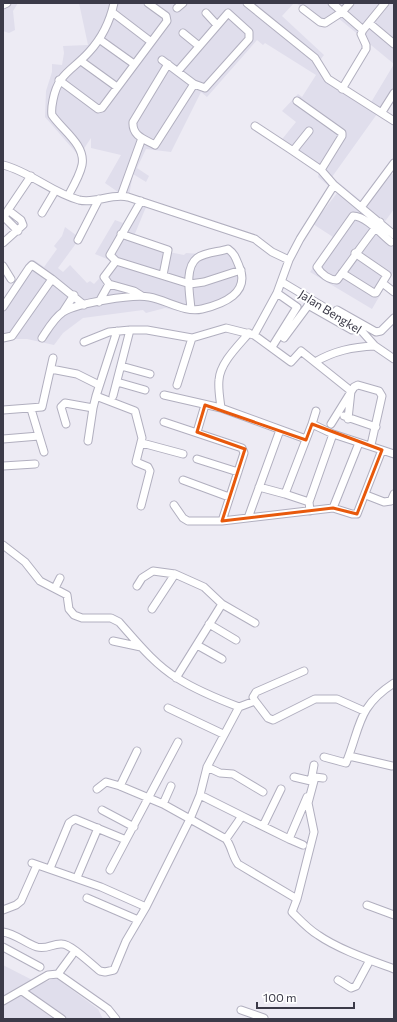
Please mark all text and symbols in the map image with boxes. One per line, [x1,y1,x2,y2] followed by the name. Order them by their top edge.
[296,286,364,337] street label: Jalan Bengkel
[257,984,354,1010] scale bar
[263,990,297,1004] text: 100 m

